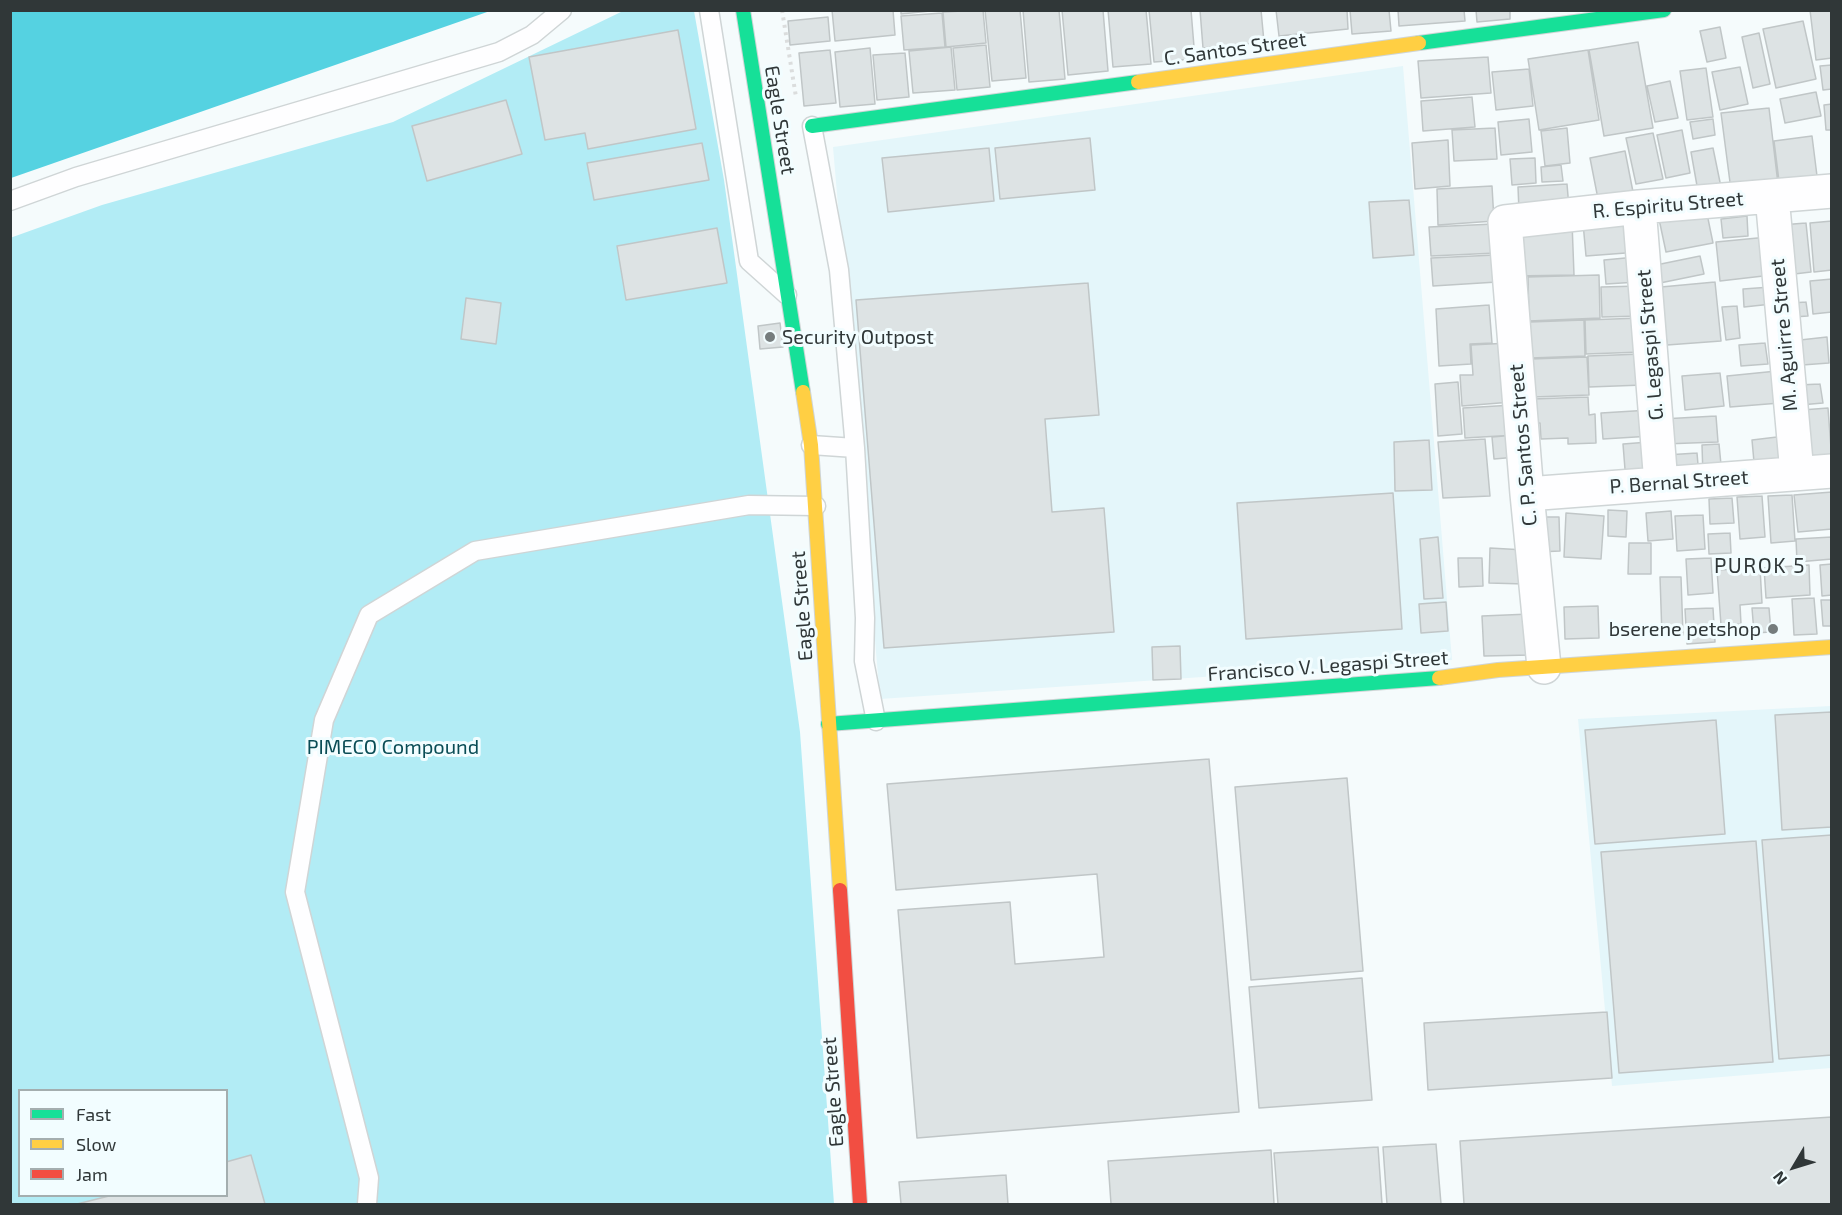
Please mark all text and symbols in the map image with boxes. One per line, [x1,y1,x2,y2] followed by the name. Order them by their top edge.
[1162,27,1308,71] street label: C. Santos Street
[760,64,800,176] street label: Eagle Street
[1592,186,1744,224] street label: R. Espiritu Street
[1765,258,1803,412] street label: M. Aguirre Street
[1631,269,1669,421] street label: G. Legaspi Street
[782,325,934,349] place label: Security Outpost
[763,330,777,344] marker: Security Outpost
[1504,363,1542,527] street label: C. P. Santos Street
[1609,465,1749,499] street label: P. Bernal Street
[786,550,818,662] street label: Eagle Street
[1714,553,1806,579] district label: PUROK 5
[1609,617,1761,641] place label: bserene petshop
[1766,622,1780,636] marker: bserene petshop
[1207,646,1449,686] street label: Francisco V. Legaspi Street
[307,735,479,759] park label: PIMECO Compound
[817,1036,849,1148] street label: Eagle Street
[18,1089,228,1197] legend
[76,1103,111,1125] text: Fast
[76,1133,116,1155] text: Slow
[1764,1137,1824,1197] north arrow
[76,1163,108,1185] text: Jam
[1768,1168,1790,1189] text: N

